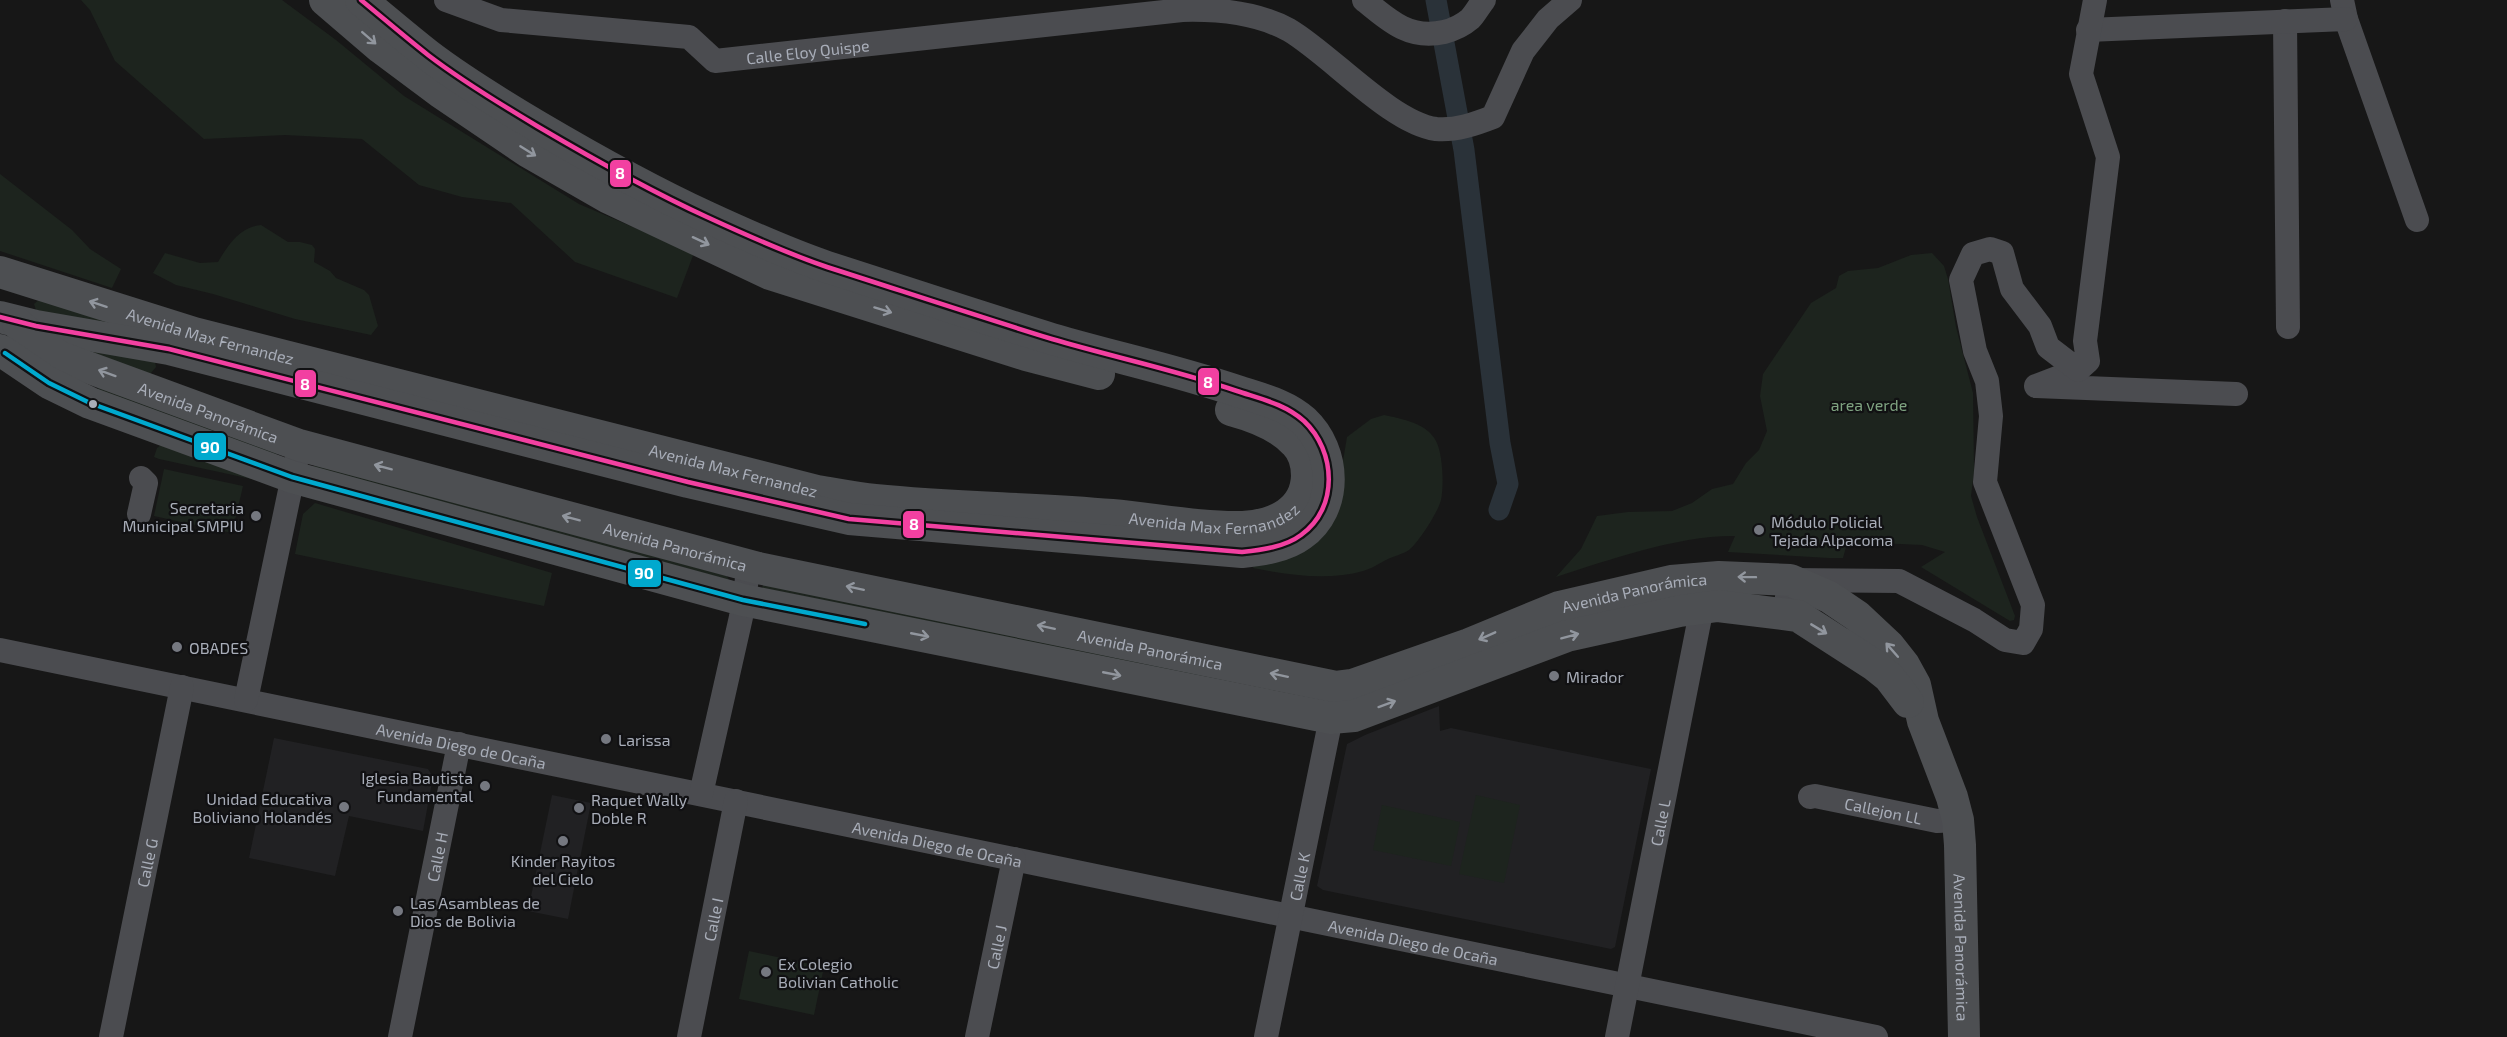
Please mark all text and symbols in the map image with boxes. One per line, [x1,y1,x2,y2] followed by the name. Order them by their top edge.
[361,31,376,45] one-way arrow
[745,35,870,67] street label: Calle Eloy Quispe
[519,145,536,157] one-way arrow
[609,159,632,188] line badge: 8
[615,163,625,182] text: 8
[691,236,709,248] one-way arrow
[89,298,108,309] one-way arrow
[124,303,296,368] street label: Avenida Max Fernandez
[873,306,892,317] one-way arrow
[98,367,117,378] one-way arrow
[1197,367,1220,396] line badge: 8
[294,369,317,398] line badge: 8
[1203,372,1213,391] text: 8
[300,374,310,393] text: 8
[136,377,281,446] street label: Avenida Panorámica
[1831,395,1907,414] park label: area verde
[87,398,99,410] unlabelled marker
[193,432,227,461] line badge: 90
[200,437,220,456] text: 90
[647,439,820,500] street label: Avenida Max Fernandez
[374,461,393,473] one-way arrow
[123,498,244,535] place label: Secretaria Municipal SMPIU
[1128,499,1303,537] street label: Avenida Max Fernandez
[249,509,263,523] marker: Secretaria Municipal SMPIU
[902,510,925,539] line badge: 8
[562,512,581,523] one-way arrow
[1771,512,1893,550] place label: Módulo Policial Tejada Alpacoma
[909,514,919,533] text: 8
[602,518,749,574] street label: Avenida Panorámica
[1752,523,1766,537] marker: Módulo Policial Tejada Alpacoma
[627,559,662,588] line badge: 90
[634,563,654,582] text: 90
[1560,569,1708,616] street label: Avenida Panorámica
[1738,571,1758,583] one-way arrow
[846,582,866,593] one-way arrow
[1037,621,1057,632] one-way arrow
[1810,623,1827,635] one-way arrow
[1076,625,1225,673] street label: Avenida Panorámica
[910,630,930,641] one-way arrow
[1560,630,1579,641] one-way arrow
[1478,631,1496,642] one-way arrow
[189,638,248,657] place label: OBADES
[170,640,184,654] marker: OBADES
[1885,643,1899,658] one-way arrow
[1566,667,1624,686] place label: Mirador
[1101,669,1121,680] one-way arrow
[1269,669,1289,680] one-way arrow
[1547,669,1561,683] marker: Mirador
[1377,697,1396,708] one-way arrow
[375,718,548,772] street label: Avenida Diego de Ocaña
[618,730,670,749] place label: Larissa
[599,732,613,746] marker: Larissa
[361,768,473,805] place label: Iglesia Bautista Fundamental
[478,779,492,793] marker: Iglesia Bautista Fundamental
[193,789,332,826] place label: Unidad Educativa Boliviano Holandés
[591,790,688,827] place label: Raquet Wally Doble R
[1843,793,1924,827] street label: Callejon LL
[1646,797,1673,847] street label: Calle L
[337,800,351,814] marker: Unidad Educativa Boliviano Holandés
[572,801,586,815] marker: Raquet Wally Doble R
[851,817,1024,870] street label: Avenida Diego de Ocaña
[422,830,451,883] street label: Calle H
[556,834,570,848] marker: Kinder Rayitos del Cielo
[132,836,161,889] street label: Calle G
[1285,850,1313,902] street label: Calle K
[511,851,615,888] place label: Kinder Rayitos del Cielo
[1951,873,1973,1022] street label: Avenida Panorámica
[410,893,540,930] place label: Las Asambleas de Dios de Bolivia
[699,896,726,943] street label: Calle I
[391,904,405,918] marker: Las Asambleas de Dios de Bolivia
[1327,915,1500,968] street label: Avenida Diego de Ocaña
[982,923,1010,971] street label: Calle J
[778,954,899,991] place label: Ex Colegio Bolivian Catholic
[759,965,773,979] marker: Ex Colegio Bolivian Catholic

